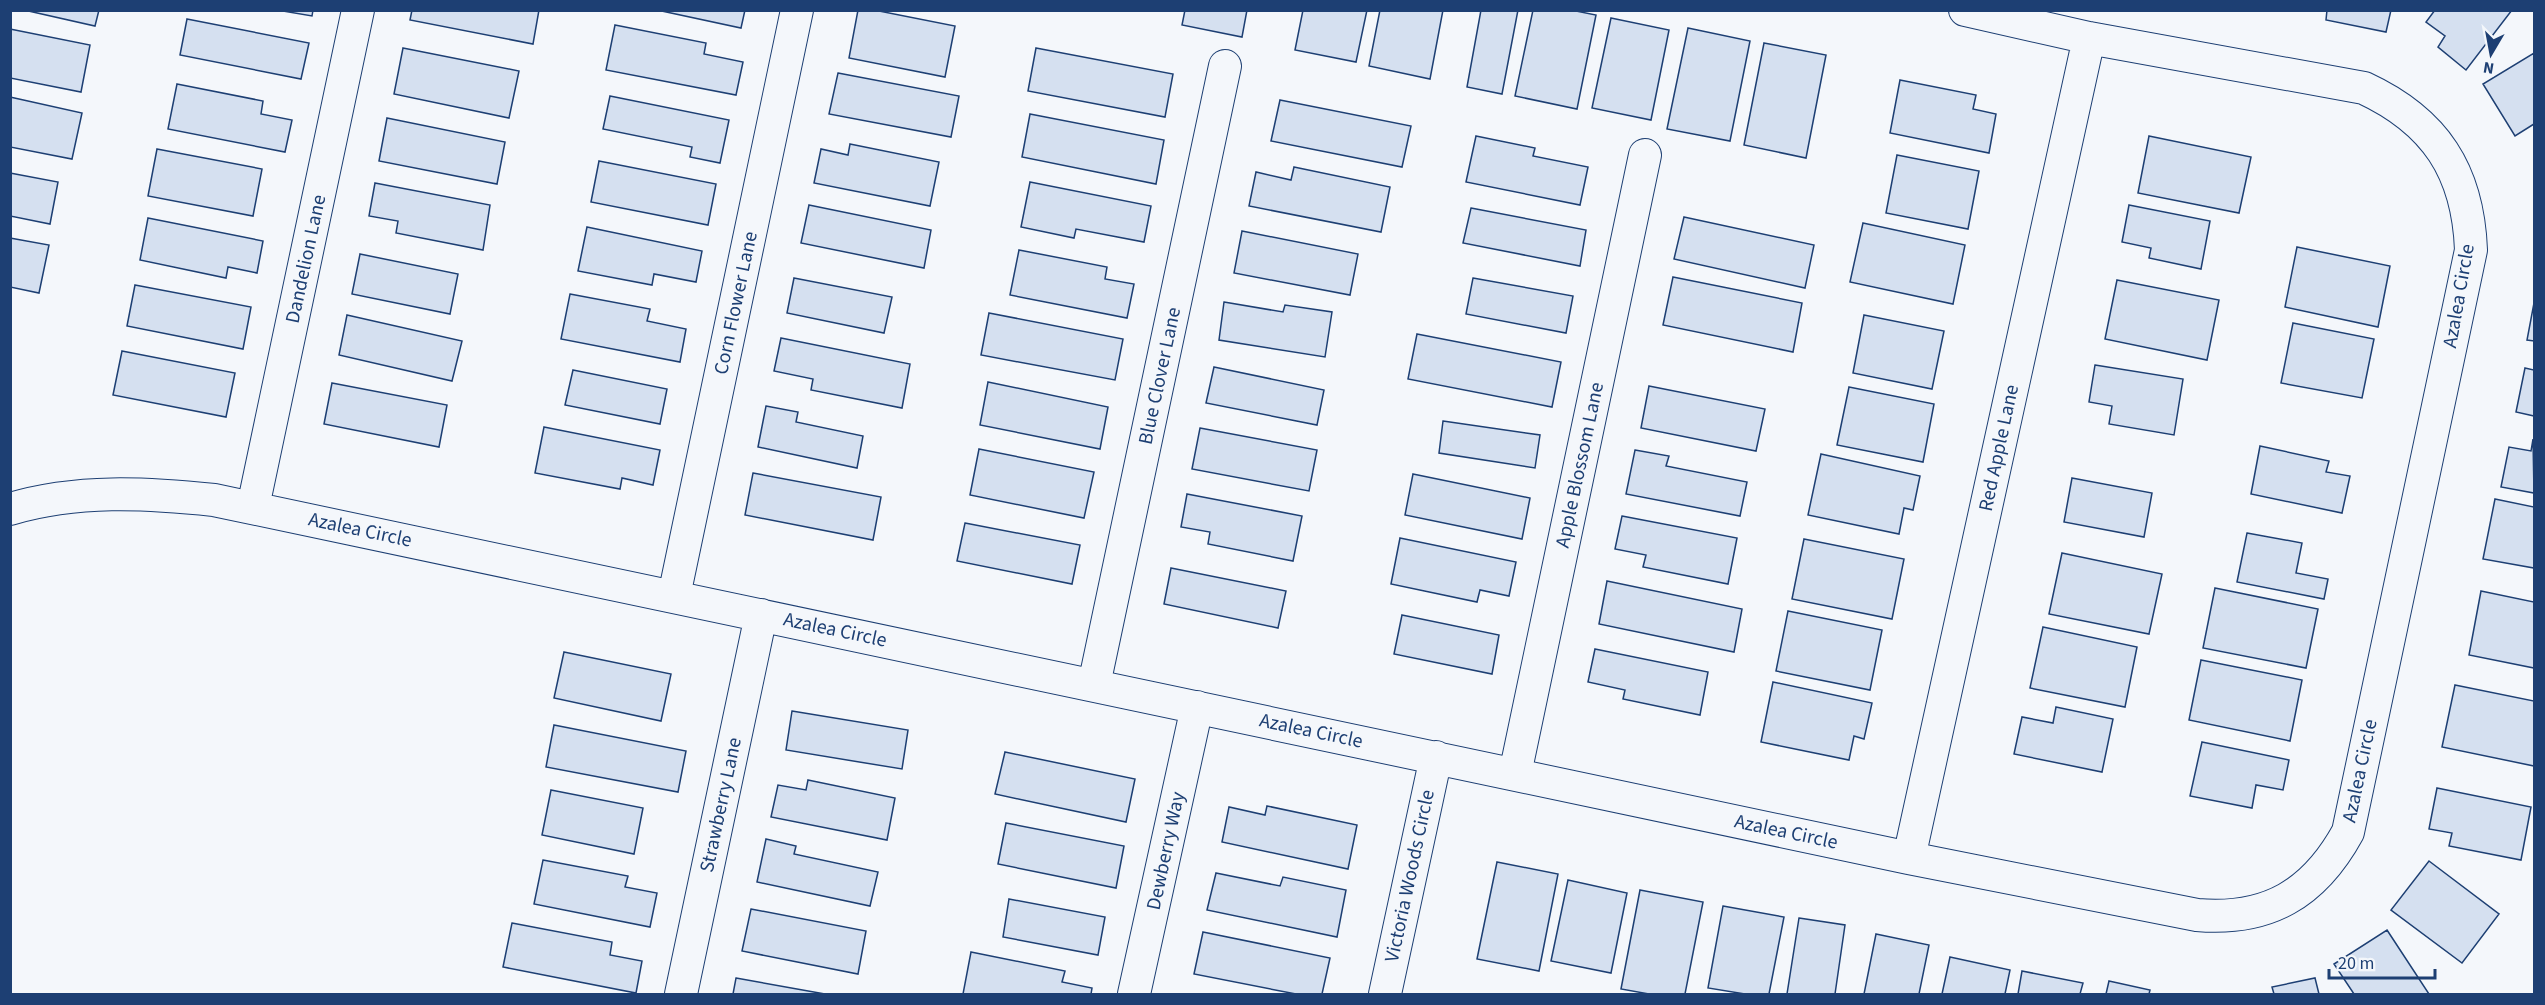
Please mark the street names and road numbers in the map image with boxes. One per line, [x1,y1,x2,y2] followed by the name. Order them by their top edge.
[279,192,333,326] street label: Dandelion Lane
[707,229,765,377] street label: Corn Flower Lane
[2436,242,2482,350] street label: Azalea Circle
[1132,305,1188,447] street label: Blue Clover Lane
[1549,380,1611,550] street label: Apple Blossom Lane
[1972,382,2026,514] street label: Red Apple Lane
[306,505,414,555] street label: Azalea Circle
[781,605,889,655] street label: Azalea Circle
[1257,706,1365,756] street label: Azalea Circle
[2335,717,2385,825] street label: Azalea Circle
[693,735,749,875] street label: Strawberry Lane
[1378,787,1442,965] street label: Victoria Woods Circle
[1140,789,1192,913] street label: Dewberry Way
[1732,807,1840,857] street label: Azalea Circle

